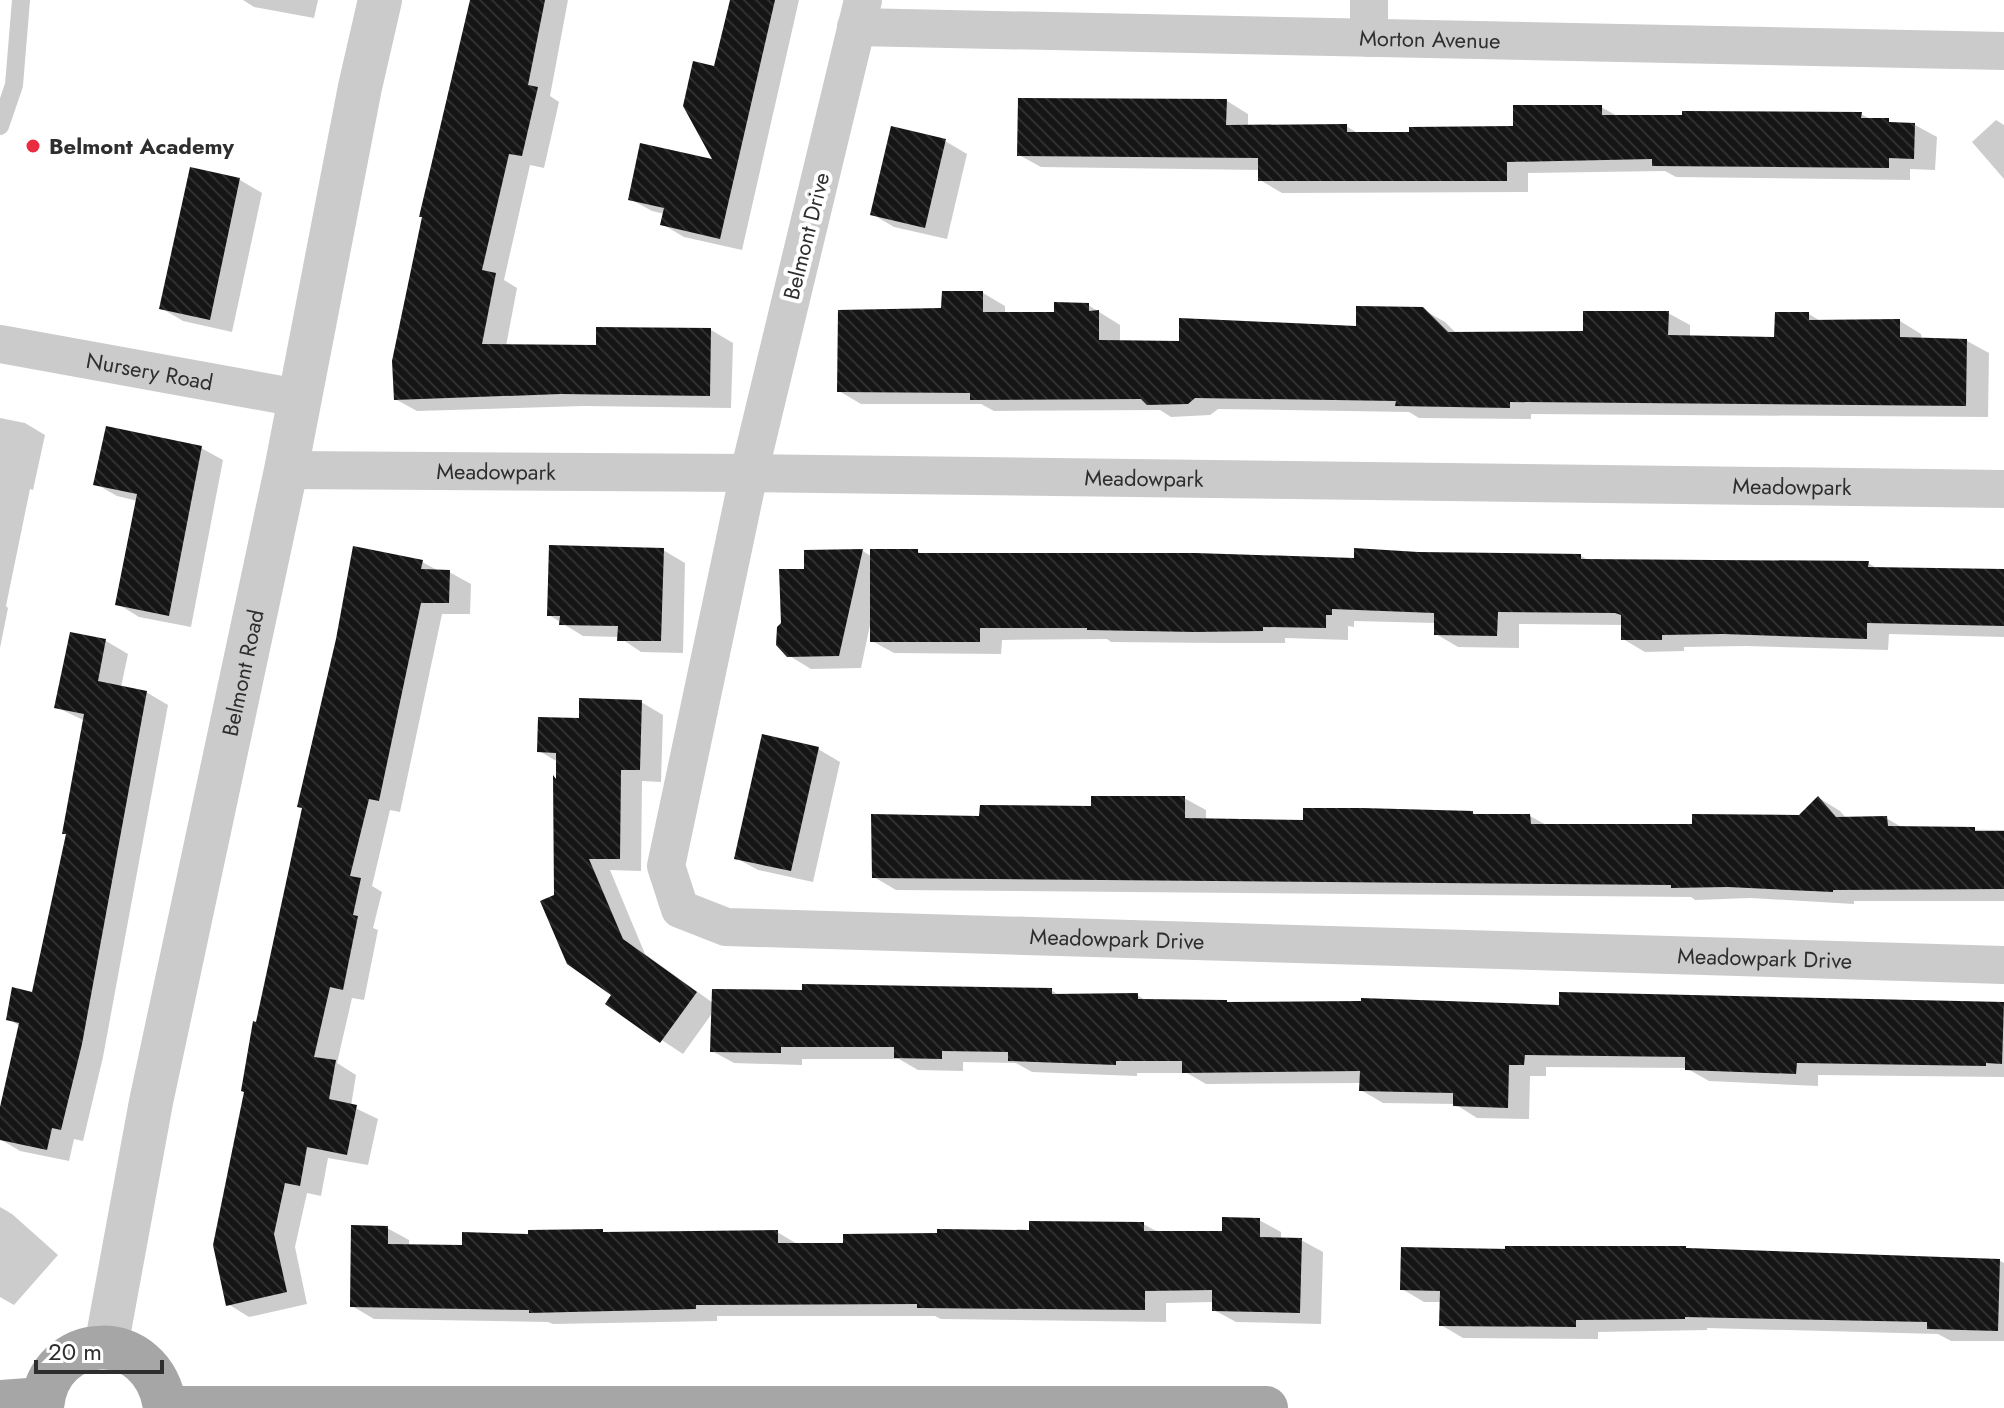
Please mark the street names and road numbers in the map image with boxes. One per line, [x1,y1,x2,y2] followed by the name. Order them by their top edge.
[1359,22,1501,56] street label: Morton Avenue
[775,169,837,303] street label: Belmont Drive
[84,344,216,398] street label: Nursery Road
[436,455,556,488] street label: Meadowpark
[1084,461,1204,495] street label: Meadowpark
[1732,470,1852,503] street label: Meadowpark
[214,606,272,739] street label: Belmont Road
[1029,920,1205,957] street label: Meadowpark Drive
[1677,939,1853,976] street label: Meadowpark Drive

